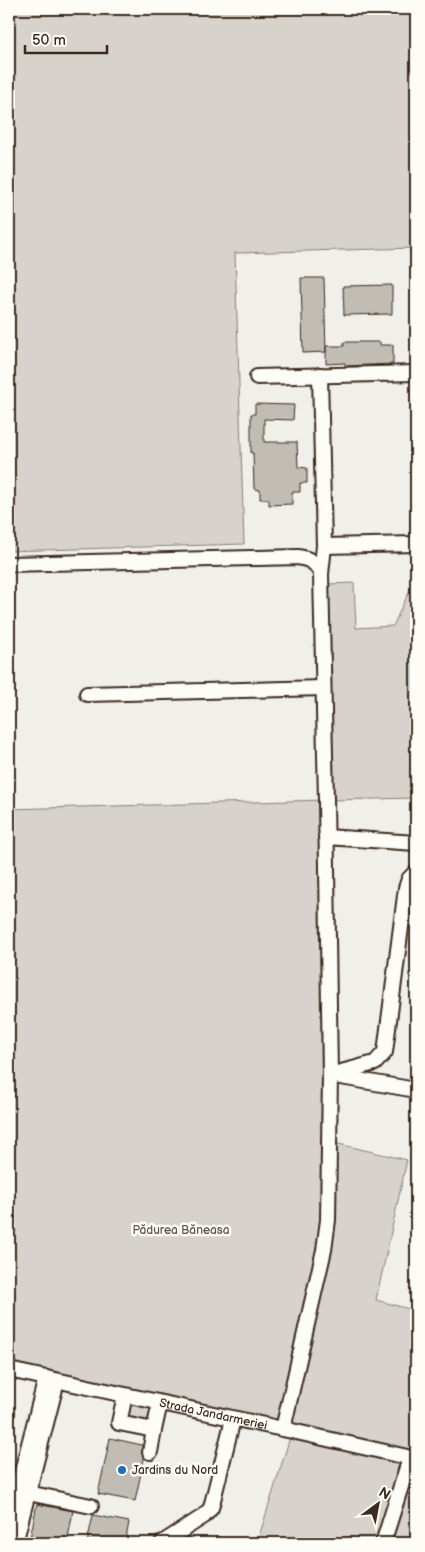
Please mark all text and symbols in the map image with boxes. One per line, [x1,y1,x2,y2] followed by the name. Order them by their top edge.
[25,22,108,54] scale bar
[32,31,66,50] text: 50 m
[132,1223,230,1238] park label: Pădurea Băneasa
[158,1395,269,1433] street label: Strada Jandarmeriei
[132,1463,218,1478] place label: Jardins du Nord
[116,1464,128,1476] marker: Jardins du Nord
[352,1480,402,1530] north arrow
[376,1483,394,1503] text: N

